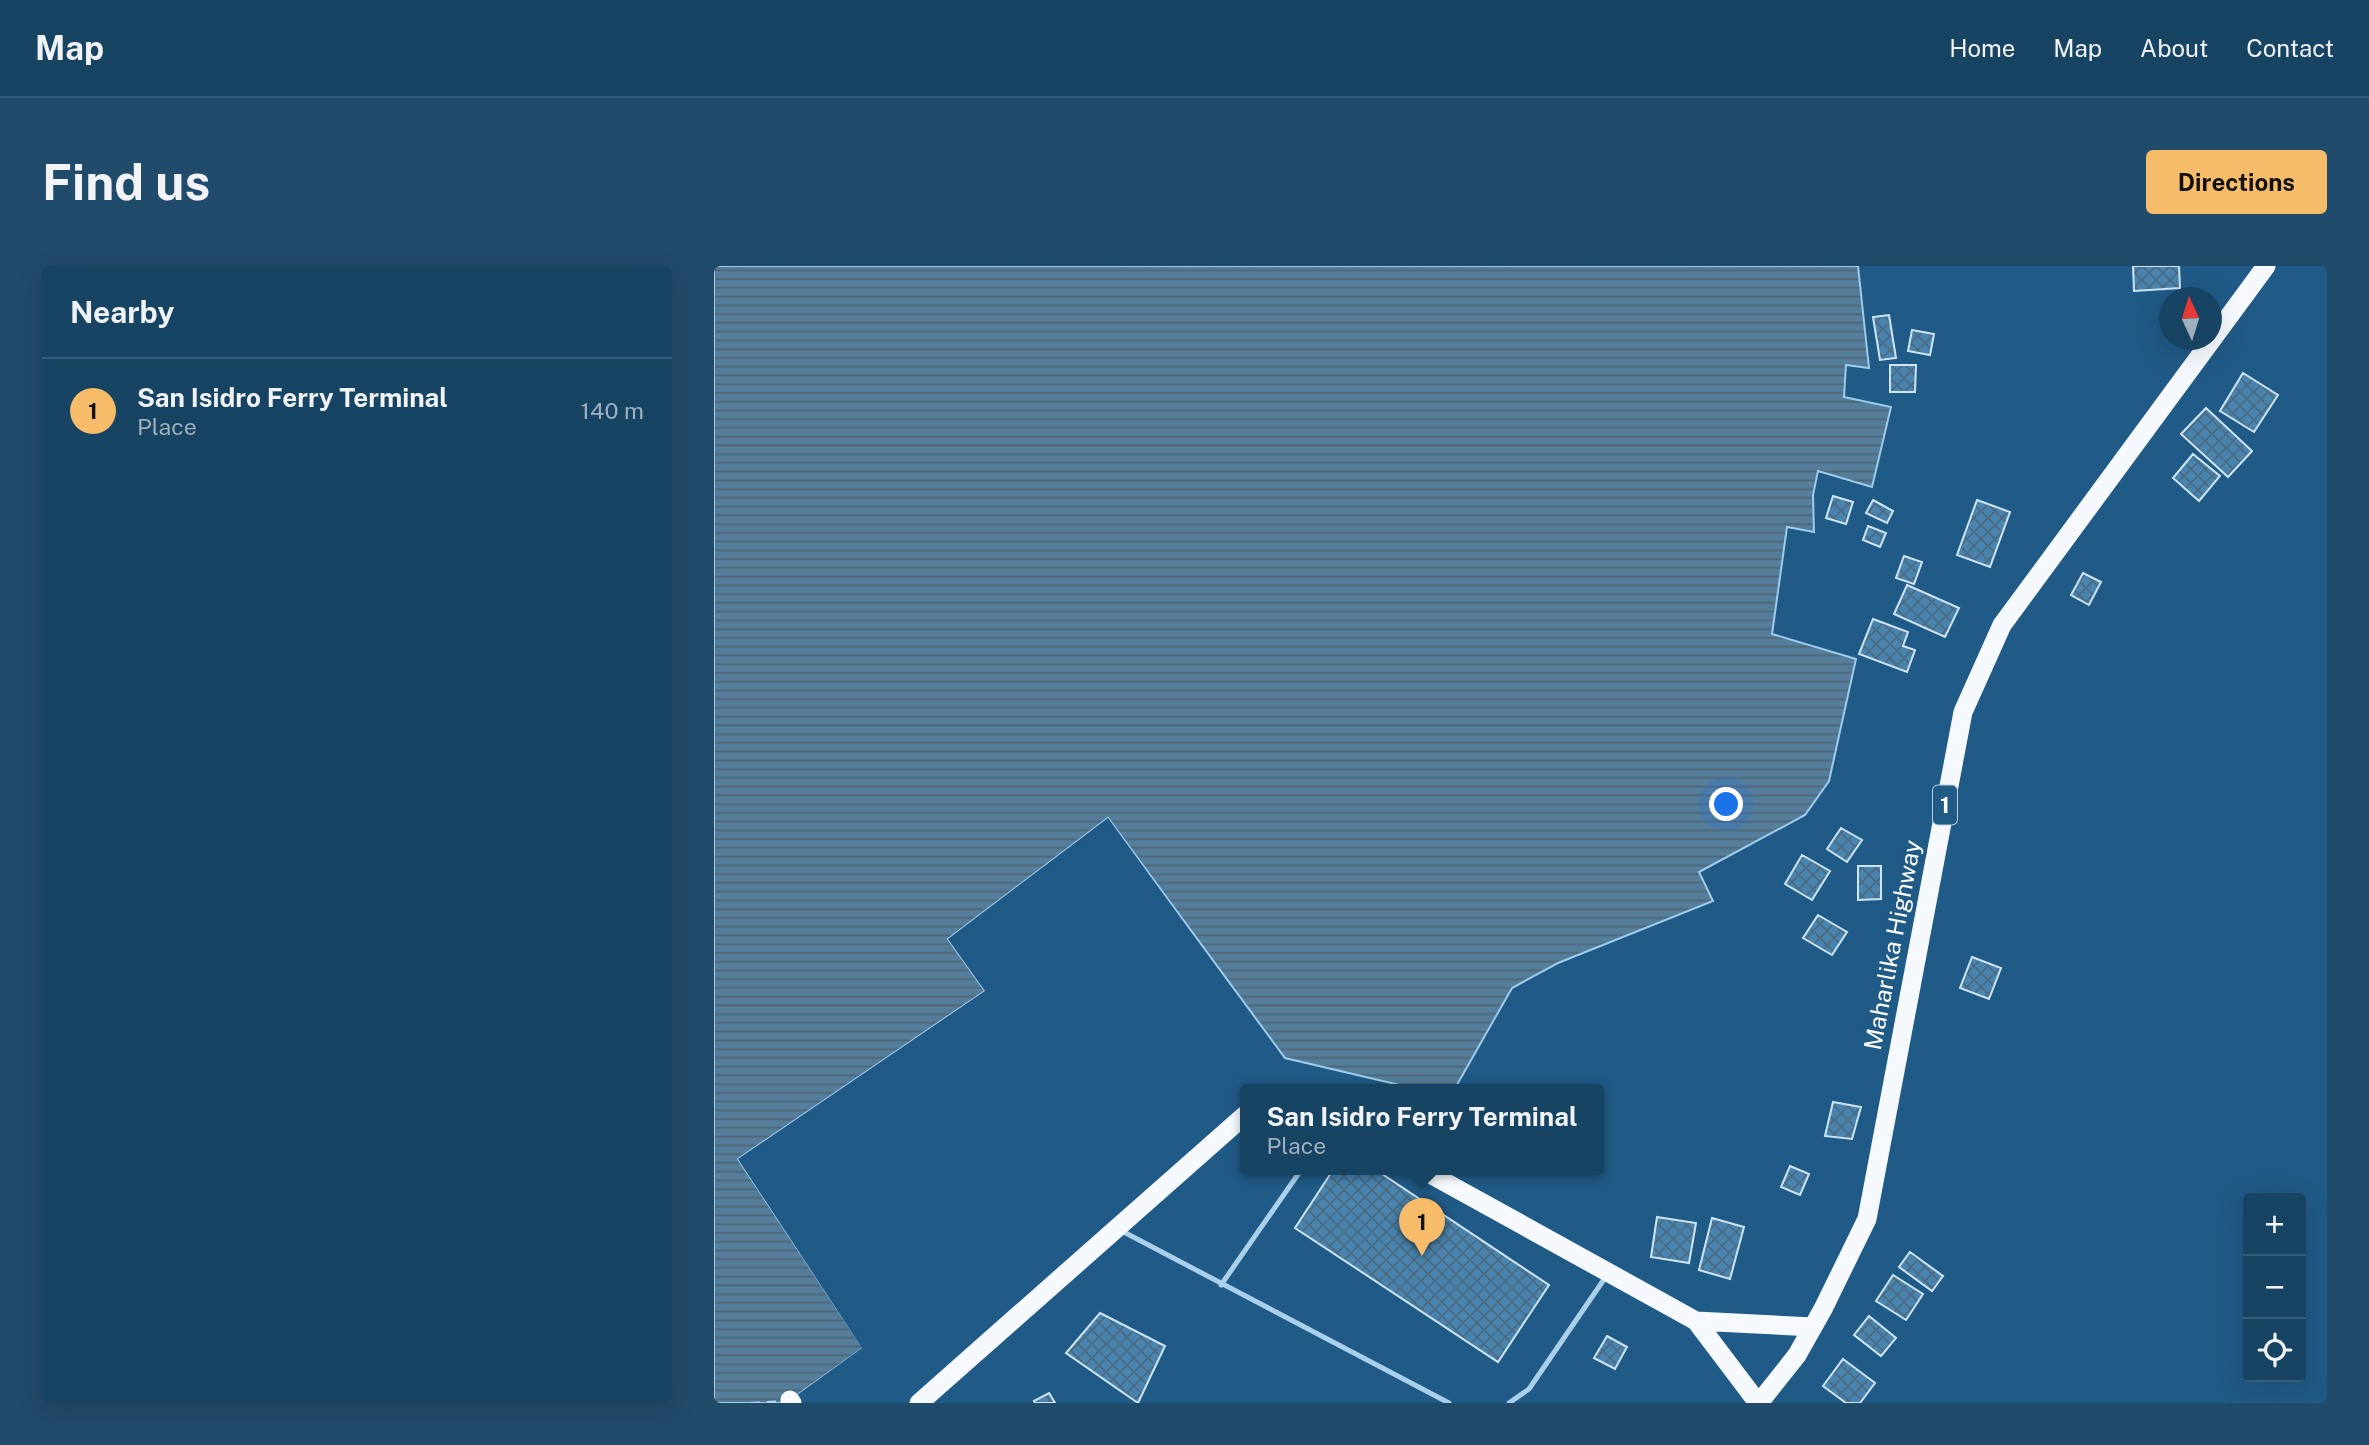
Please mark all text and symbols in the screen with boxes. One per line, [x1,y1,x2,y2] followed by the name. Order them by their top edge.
[35,29,104,67] text: Map
[1949,34,2015,62] text: Home
[2053,34,2102,62] text: Map
[2140,34,2208,62] text: About
[2246,34,2334,62] text: Contact
[2146,150,2327,214] button: Directions
[42,153,210,211] text: Find us
[2159,287,2222,350] north arrow
[70,294,174,330] text: Nearby
[137,382,448,413] text: San Isidro Ferry Terminal
[88,397,98,424] text: 1
[581,397,644,424] text: 140 m
[137,413,197,440] text: Place
[1933,786,1957,824] road number: 1
[1709,787,1743,821] your location
[1858,837,1926,1052] street label: Maharlika Highway
[1240,1084,1604,1175] popup
[1267,1101,1577,1132] text: San Isidro Ferry Terminal
[1267,1132,1326,1159] text: Place
[2243,1193,2306,1382] map controls
[2243,1193,2306,1256] button: +
[1399,1198,1445,1256] pin: 1
[2243,1256,2306,1319] button: −
[2243,1319,2306,1382] button: locate

